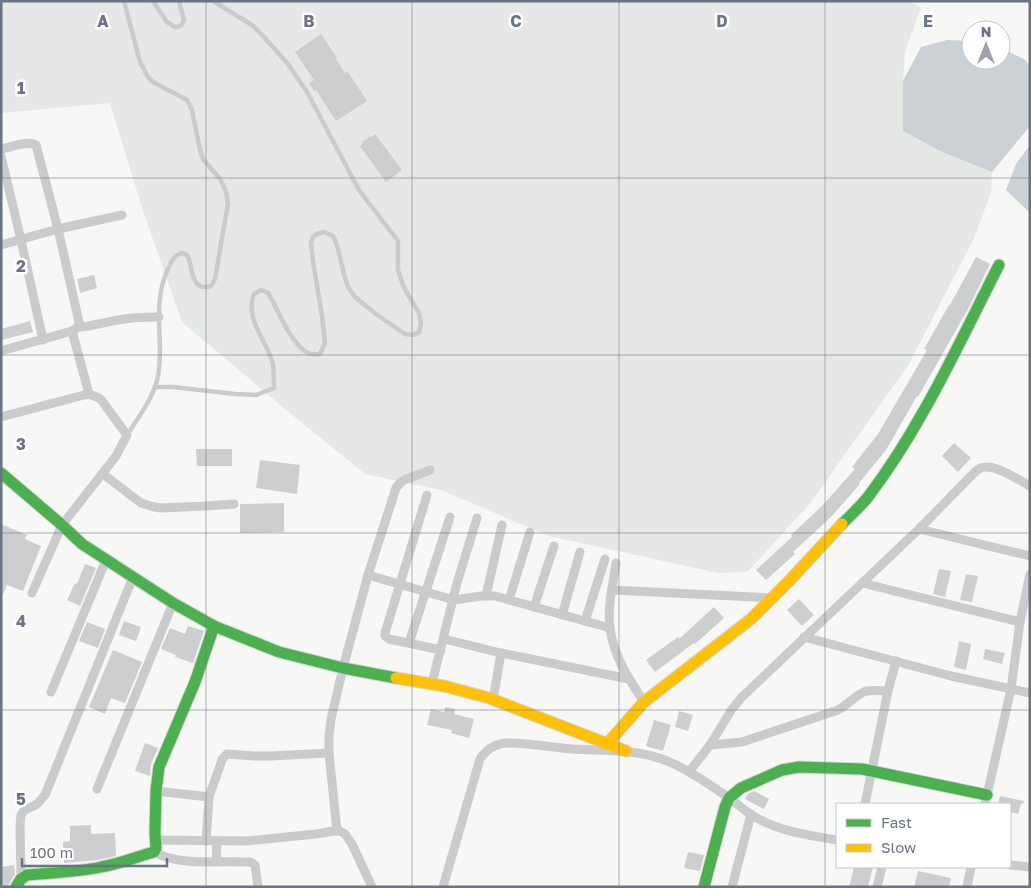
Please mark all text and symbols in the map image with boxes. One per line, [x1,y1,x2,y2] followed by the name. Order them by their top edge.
[97,11,109,31] text: A
[303,11,315,31] text: B
[510,11,522,31] text: C
[716,11,728,31] text: D
[923,11,933,31] text: E
[961,20,1011,70] north arrow
[981,23,991,40] text: N
[17,78,25,98] text: 1
[16,256,26,276] text: 2
[16,434,26,454] text: 3
[16,611,26,631] text: 4
[16,789,26,809] text: 5
[836,803,1011,868] legend
[881,813,912,831] text: Fast
[22,836,168,868] scale bar
[881,838,916,856] text: Slow
[30,843,73,861] text: 100 m

